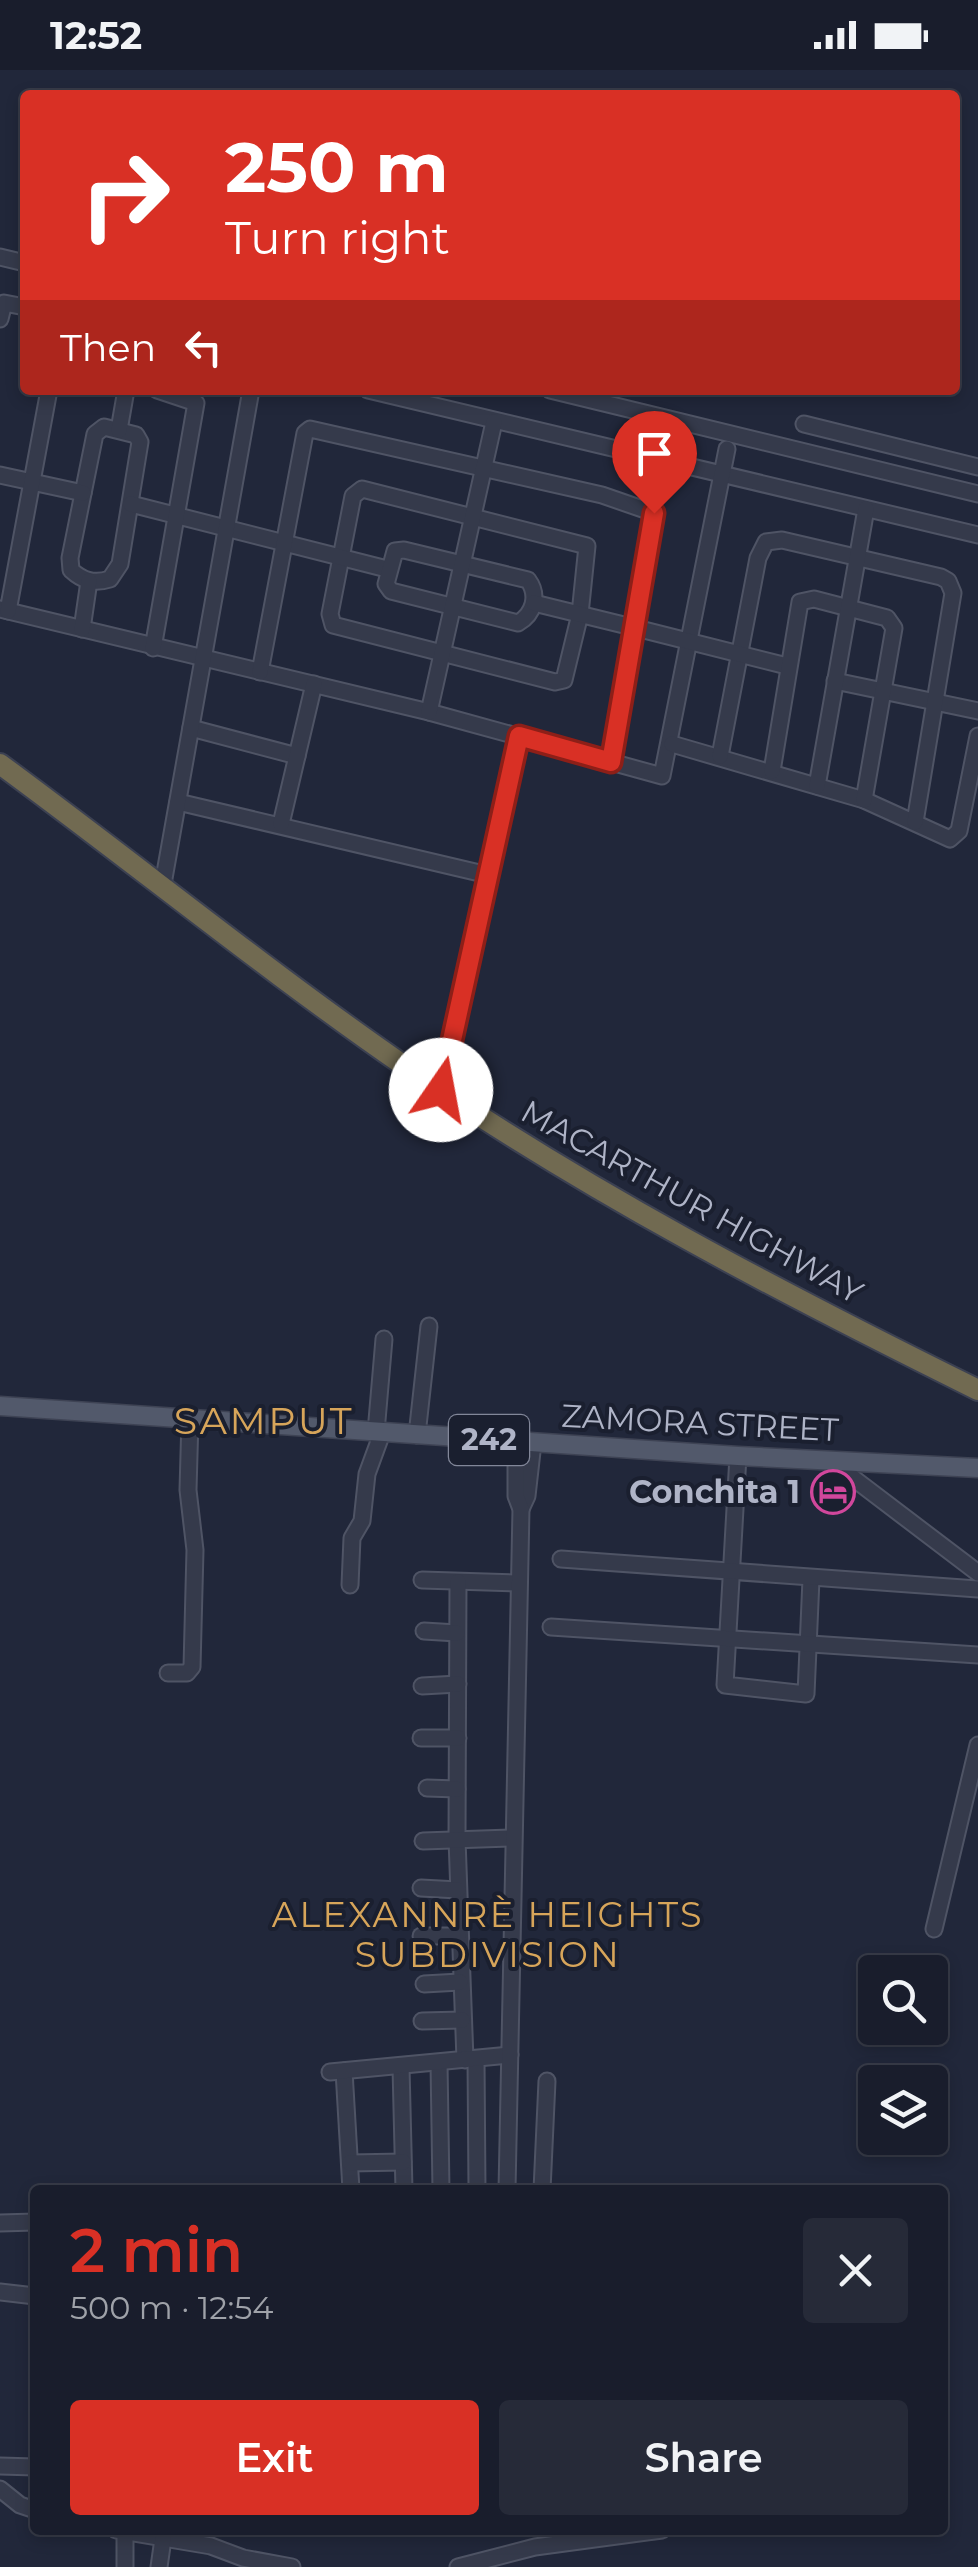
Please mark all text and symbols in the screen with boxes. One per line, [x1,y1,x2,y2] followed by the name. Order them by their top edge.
[50,12,142,59] text: 12:52
[225,124,449,210] text: 250 m
[60,130,190,260] icon: right
[225,210,450,265] text: Turn right
[176,320,231,375] icon: left
[60,324,156,371] text: Then
[612,411,697,514] pin
[627,426,682,481] icon: arrive
[389,1038,493,1142] position arrow
[515,1091,870,1312] street label: MACARTHUR HIGHWAY
[560,1396,840,1449] street label: ZAMORA STREET
[174,1397,354,1444] district label: SAMPUT
[449,1415,529,1465] road number: 242
[810,1469,856,1515] hotel icon: Conchita 1
[629,1472,800,1511] place label: Conchita 1
[272,1893,704,1976] district label: ALEXANNRÈ HEIGHTS SUBDIVISION
[858,1955,948,2155] map controls
[858,1955,948,2045] button: search
[858,2065,948,2155] button: layers
[70,2214,243,2287] text: 2 min
[803,2218,908,2323] button: close
[70,2288,273,2327] text: 500 m · 12:54
[70,2400,479,2515] button: Exit
[499,2400,908,2515] button: Share

